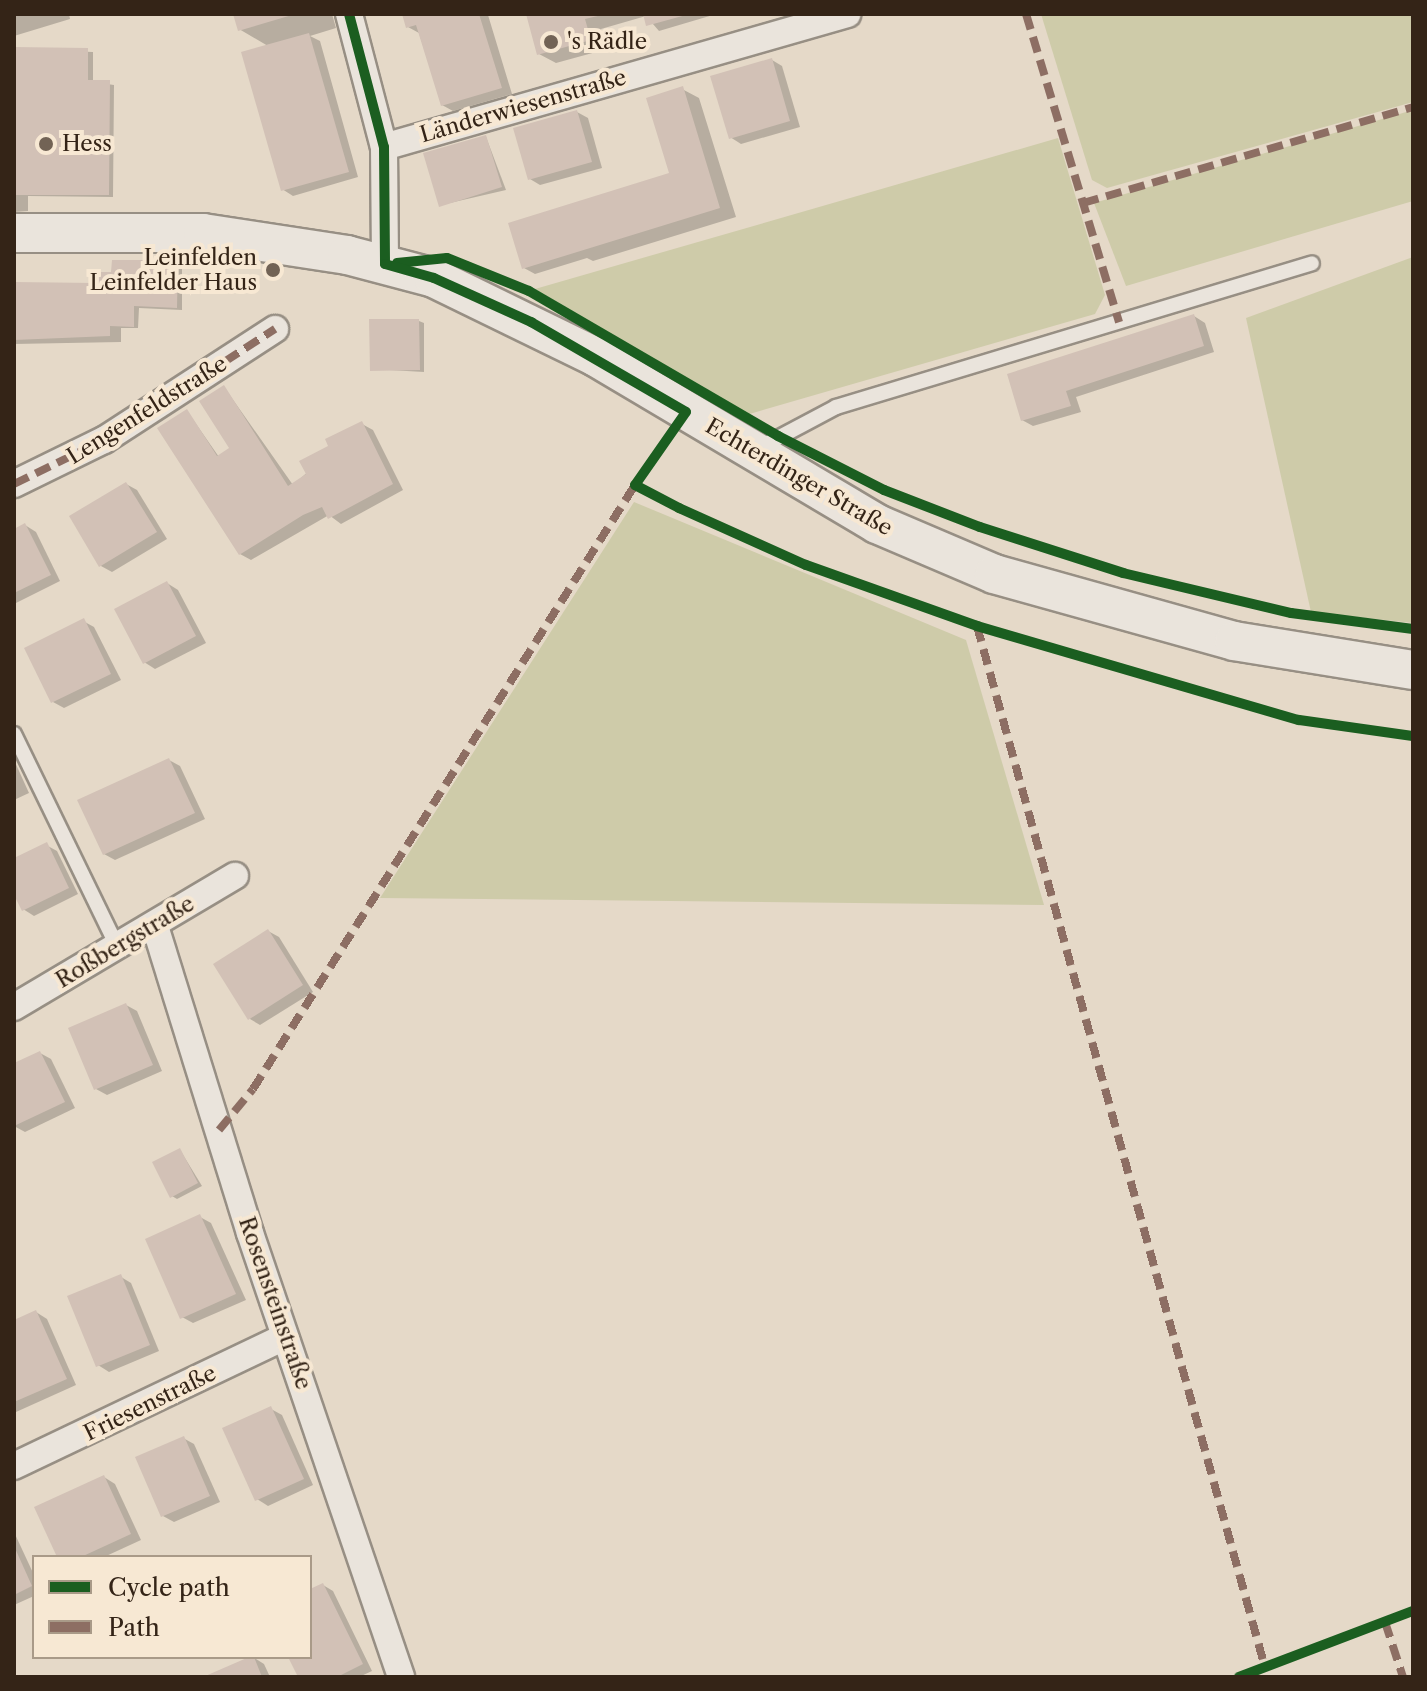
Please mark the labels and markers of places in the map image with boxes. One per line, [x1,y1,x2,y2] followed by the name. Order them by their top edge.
[567,29,647,55] place label: 's Rädle
[542,33,560,51] marker: 's Rädle
[62,131,112,157] place label: Hess
[37,135,55,153] marker: Hess
[89,244,257,296] place label: Leinfelden Leinfelder Haus
[264,261,282,279] marker: Leinfelden Leinfelder Haus

